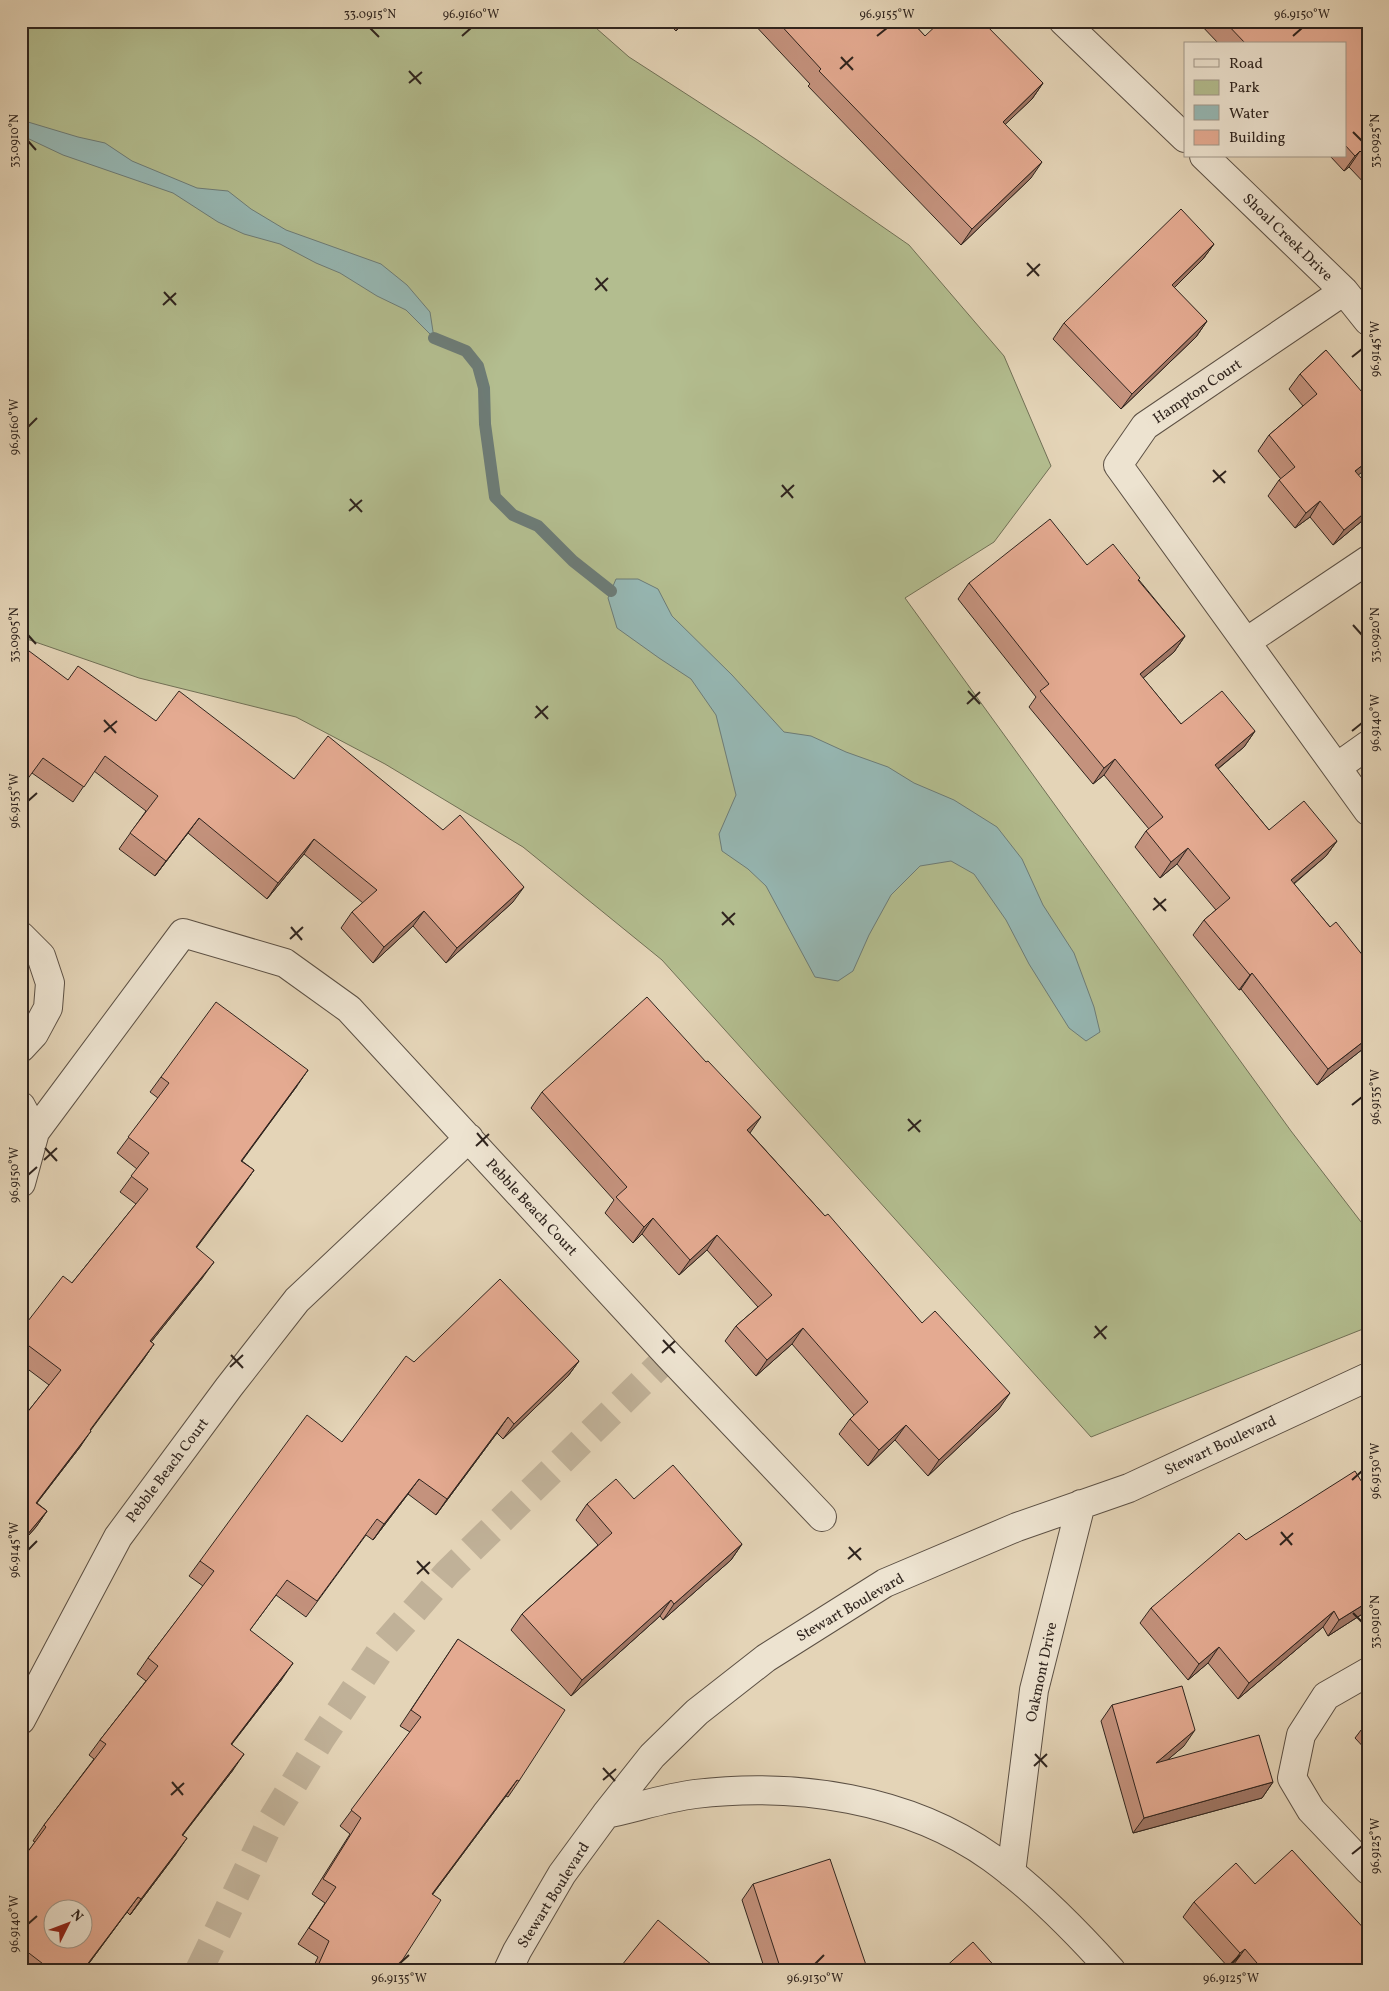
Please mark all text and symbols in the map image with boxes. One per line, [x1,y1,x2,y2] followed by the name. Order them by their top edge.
[344,7,396,23] text: 33.0915°N
[443,7,499,23] text: 96.9160°W
[859,7,915,23] text: 96.9155°W
[1274,7,1330,23] text: 96.9150°W
[1184,42,1346,158] legend
[1229,54,1263,75] text: Road
[1229,78,1260,99] text: Park
[1229,104,1269,125] text: Water
[7,114,23,168] text: 33.0910°N
[1368,114,1384,168] text: 33.0925°N
[1229,128,1286,149] text: Building
[1237,189,1337,287] street label: Shoal Creek Drive
[1368,321,1384,377] text: 96.9145°W
[1149,355,1247,430] street label: Hampton Court
[7,399,23,455] text: 96.9160°W
[7,607,23,663] text: 33.0905°N
[1368,607,1384,663] text: 33.0920°N
[1368,694,1384,752] text: 96.9140°W
[7,773,23,829] text: 96.9155°W
[1368,1069,1384,1125] text: 96.9135°W
[7,1147,23,1203] text: 96.9150°W
[480,1155,582,1261] street label: Pebble Beach Court
[1161,1411,1280,1482] street label: Stewart Boulevard
[122,1414,215,1528] street label: Pebble Beach Court
[1368,1443,1384,1499] text: 96.9130°W
[7,1522,23,1578] text: 96.9145°W
[793,1569,909,1648] street label: Stewart Boulevard
[1368,1595,1384,1649] text: 33.0910°N
[1022,1620,1063,1724] street label: Oakmont Drive
[1368,1818,1384,1874] text: 96.9125°W
[513,1839,595,1953] street label: Stewart Boulevard
[7,1895,23,1953] text: 96.9140°W
[42,1898,92,1948] north arrow
[66,1906,87,1926] text: N
[371,1971,427,1987] text: 96.9135°W
[787,1971,843,1987] text: 96.9130°W
[1203,1971,1259,1987] text: 96.9125°W

